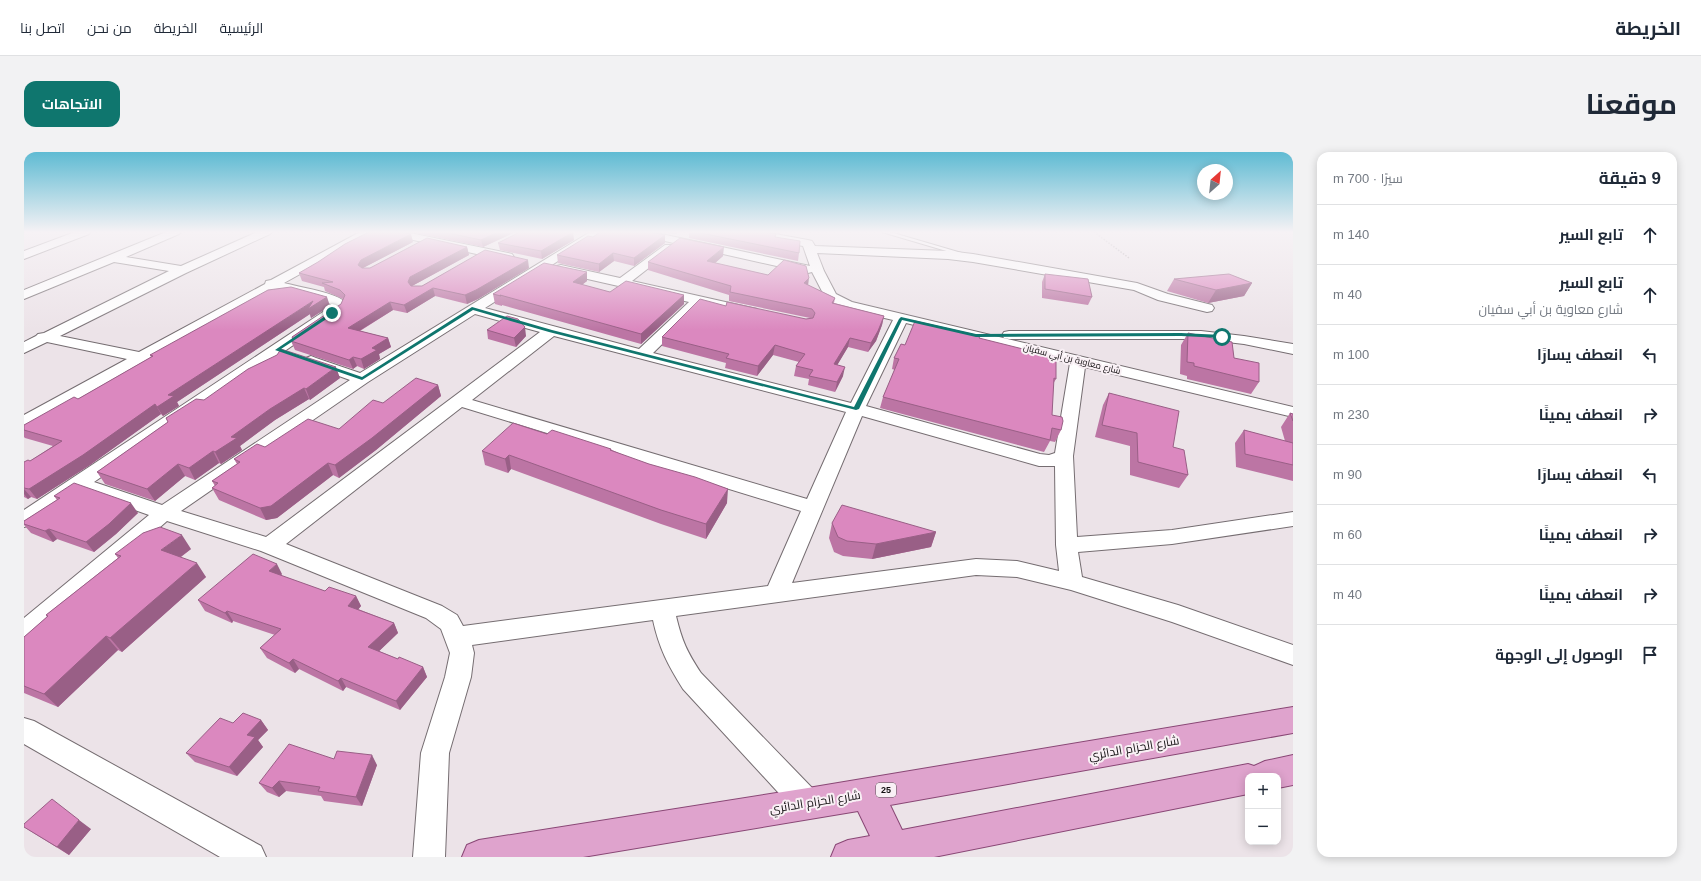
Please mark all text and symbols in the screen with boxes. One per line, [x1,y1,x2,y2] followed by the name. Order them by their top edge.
[1615,18,1681,39] text: الخريطة
[20,20,65,36] text: اتصل بنا
[87,20,132,36] text: من نحن
[154,20,197,36] text: الخريطة
[219,20,263,36] text: الرئيسية
[24,81,120,127] button: الاتجاهات
[1586,89,1677,120] text: موقعنا
[1197,164,1233,200] north arrow
[1599,169,1661,188] text: 9 دقيقة
[1333,171,1403,186] text: سيرًا · 700 m
[1639,224,1661,246] icon: ahead
[1559,226,1623,243] text: تابع السير
[1333,227,1369,242] text: 140 m
[1559,274,1623,291] text: تابع السير
[1639,284,1661,306] icon: ahead
[1333,287,1362,302] text: 40 m
[1478,302,1623,317] text: شارع معاوية بن أبي سفيان
[323,304,341,322] route end
[1213,328,1231,346] route start
[1022,341,1122,378] street label: شارع معاوية بن أبي سفيان
[1639,344,1661,366] icon: left
[1537,346,1623,363] text: انعطف يسارًا
[1333,347,1369,362] text: 100 m
[1639,404,1661,426] icon: right
[1539,406,1623,423] text: انعطف يمينًا
[1333,407,1369,422] text: 230 m
[1639,464,1661,486] icon: left
[1537,466,1623,483] text: انعطف يسارًا
[1333,467,1362,482] text: 90 m
[1639,524,1661,546] icon: right
[1539,526,1623,543] text: انعطف يمينًا
[1333,527,1362,542] text: 60 m
[1639,584,1661,606] icon: right
[1539,586,1623,603] text: انعطف يمينًا
[1333,587,1362,602] text: 40 m
[1639,644,1661,666] icon: arrive
[1495,646,1623,663] text: الوصول إلى الوجهة
[1088,733,1181,766] street label: شارع الحزام الدائري
[1245,773,1281,845] map controls
[1245,773,1281,809] button: +
[876,783,896,797] road number: 25
[769,788,862,819] street label: شارع الحزام الدائري
[1245,809,1281,845] button: −

